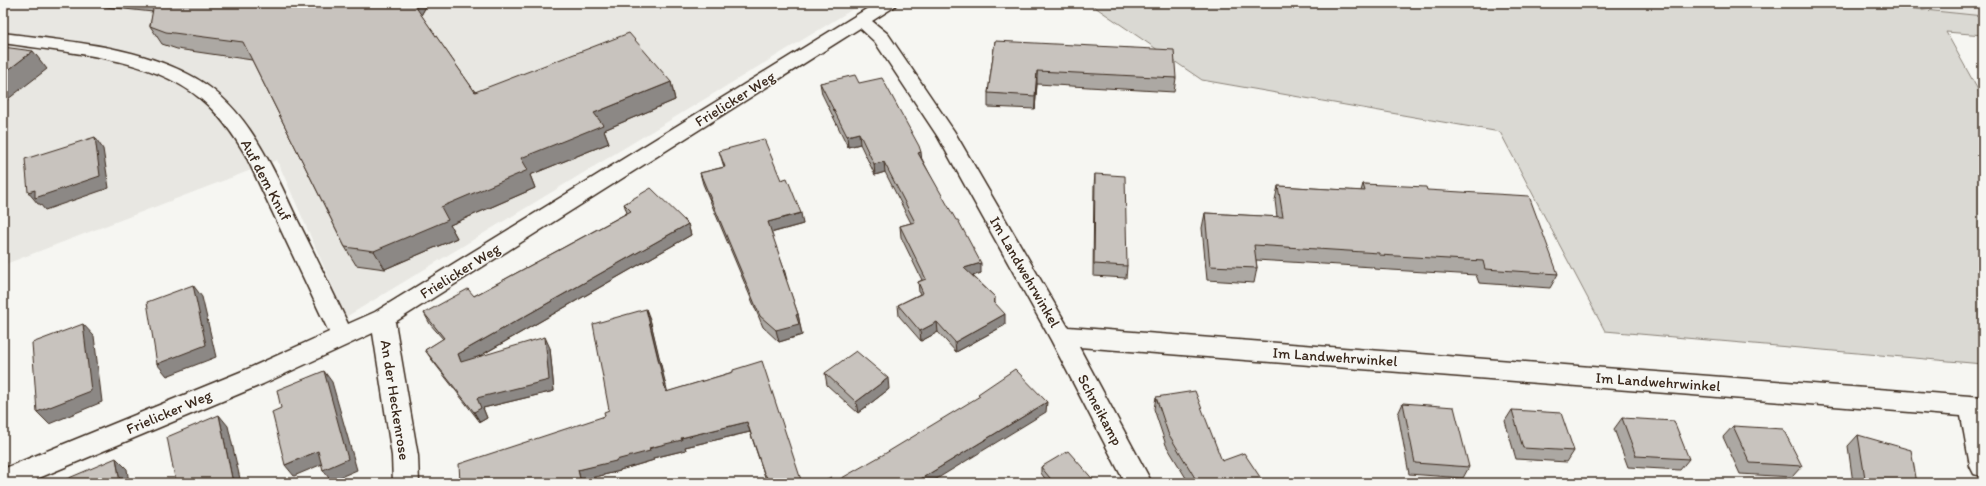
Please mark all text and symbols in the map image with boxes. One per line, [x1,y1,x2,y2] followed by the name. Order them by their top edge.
[692,67,779,131] street label: Frielicker Weg
[237,136,295,224] street label: Auf dem Knuf
[986,213,1064,331] street label: Im Landwehrwinkel
[417,239,504,303] street label: Frielicker Weg
[377,339,413,461] street label: An der Heckenrose
[1272,344,1399,370] street label: Im Landwehrwinkel
[1595,369,1722,395] street label: Im Landwehrwinkel
[1074,371,1126,449] street label: Schneikamp
[124,386,215,438] street label: Frielicker Weg

